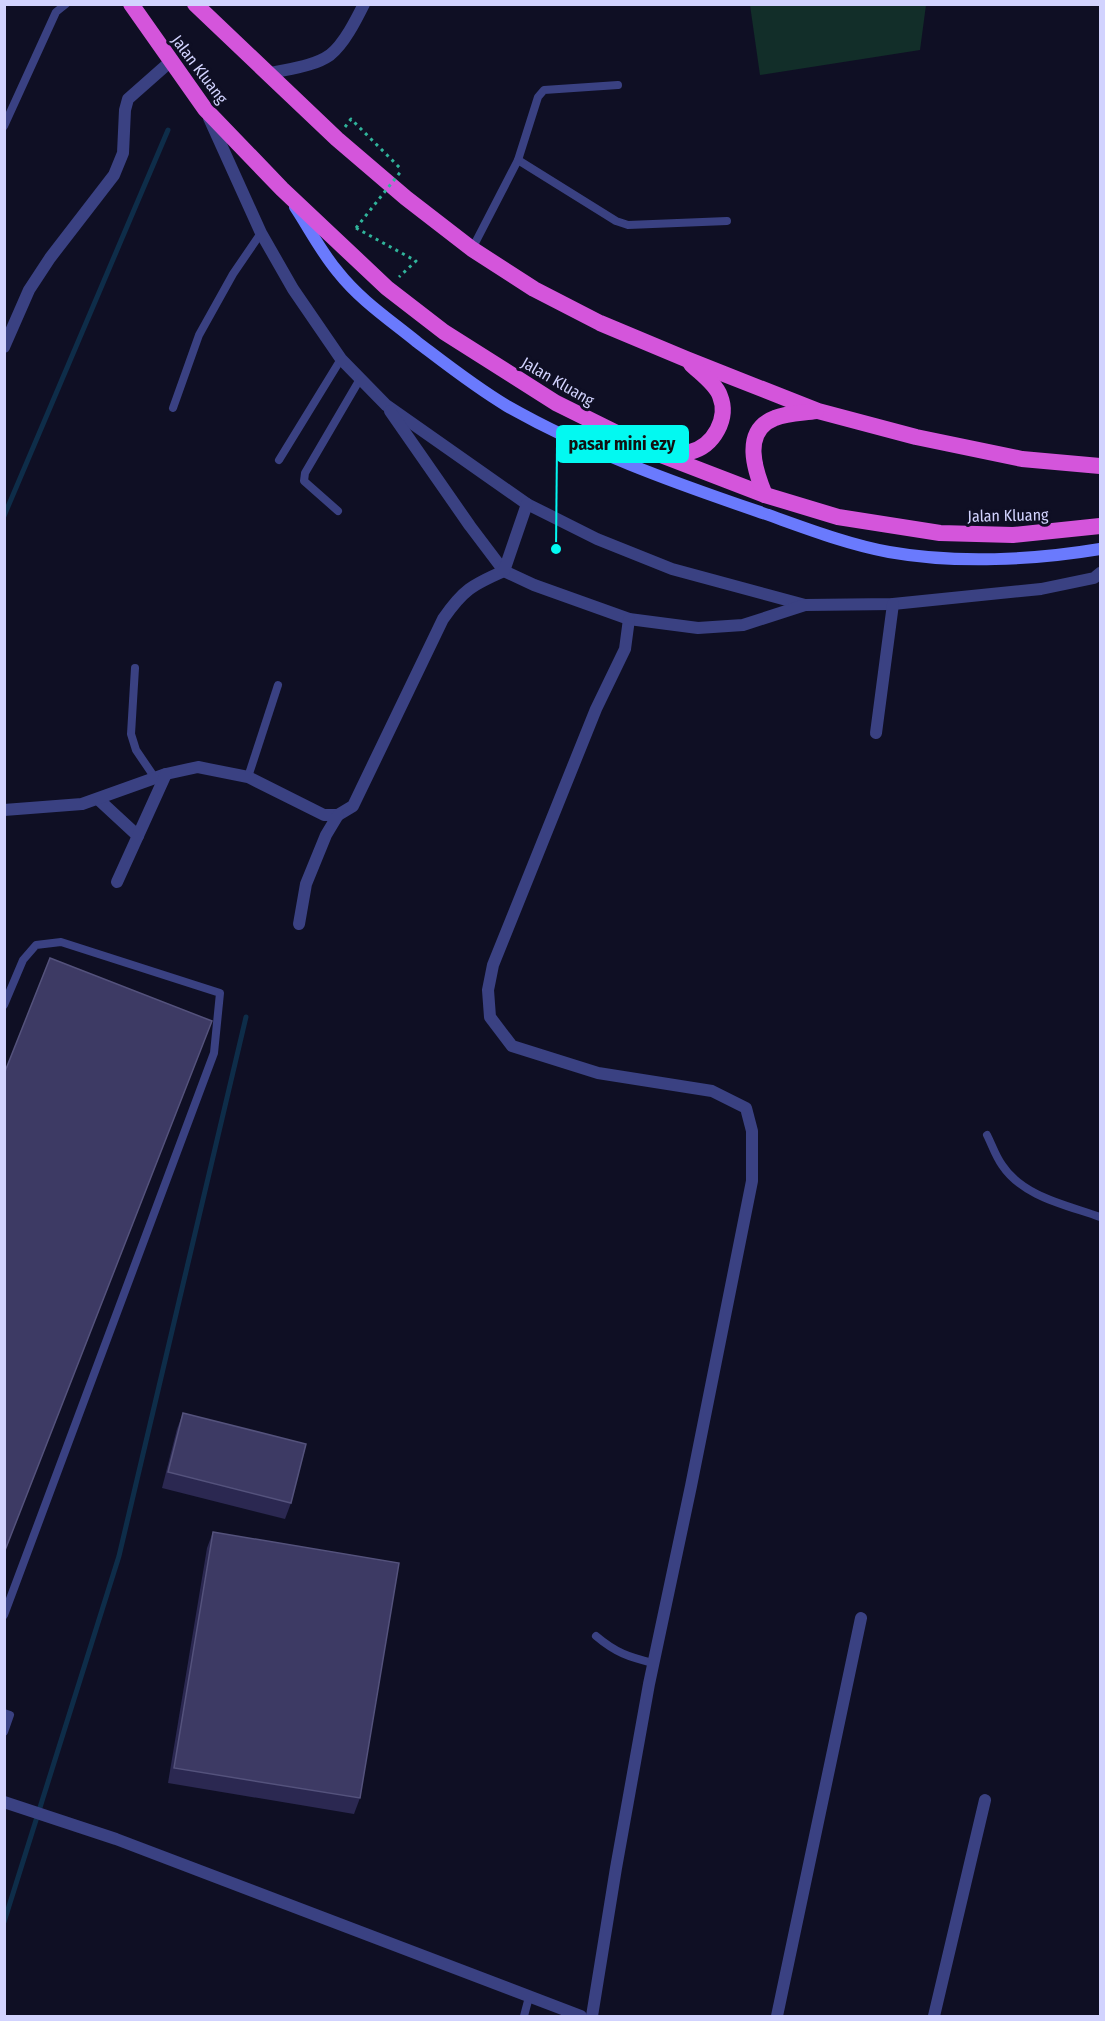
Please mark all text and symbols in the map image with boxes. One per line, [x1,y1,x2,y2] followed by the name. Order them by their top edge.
[168,31,232,108] street label: Jalan Kluang
[518,353,598,410] street label: Jalan Kluang
[557,426,688,462] callout: pasar mini ezy
[569,433,676,455] text: pasar mini ezy
[967,505,1049,526] street label: Jalan Kluang

